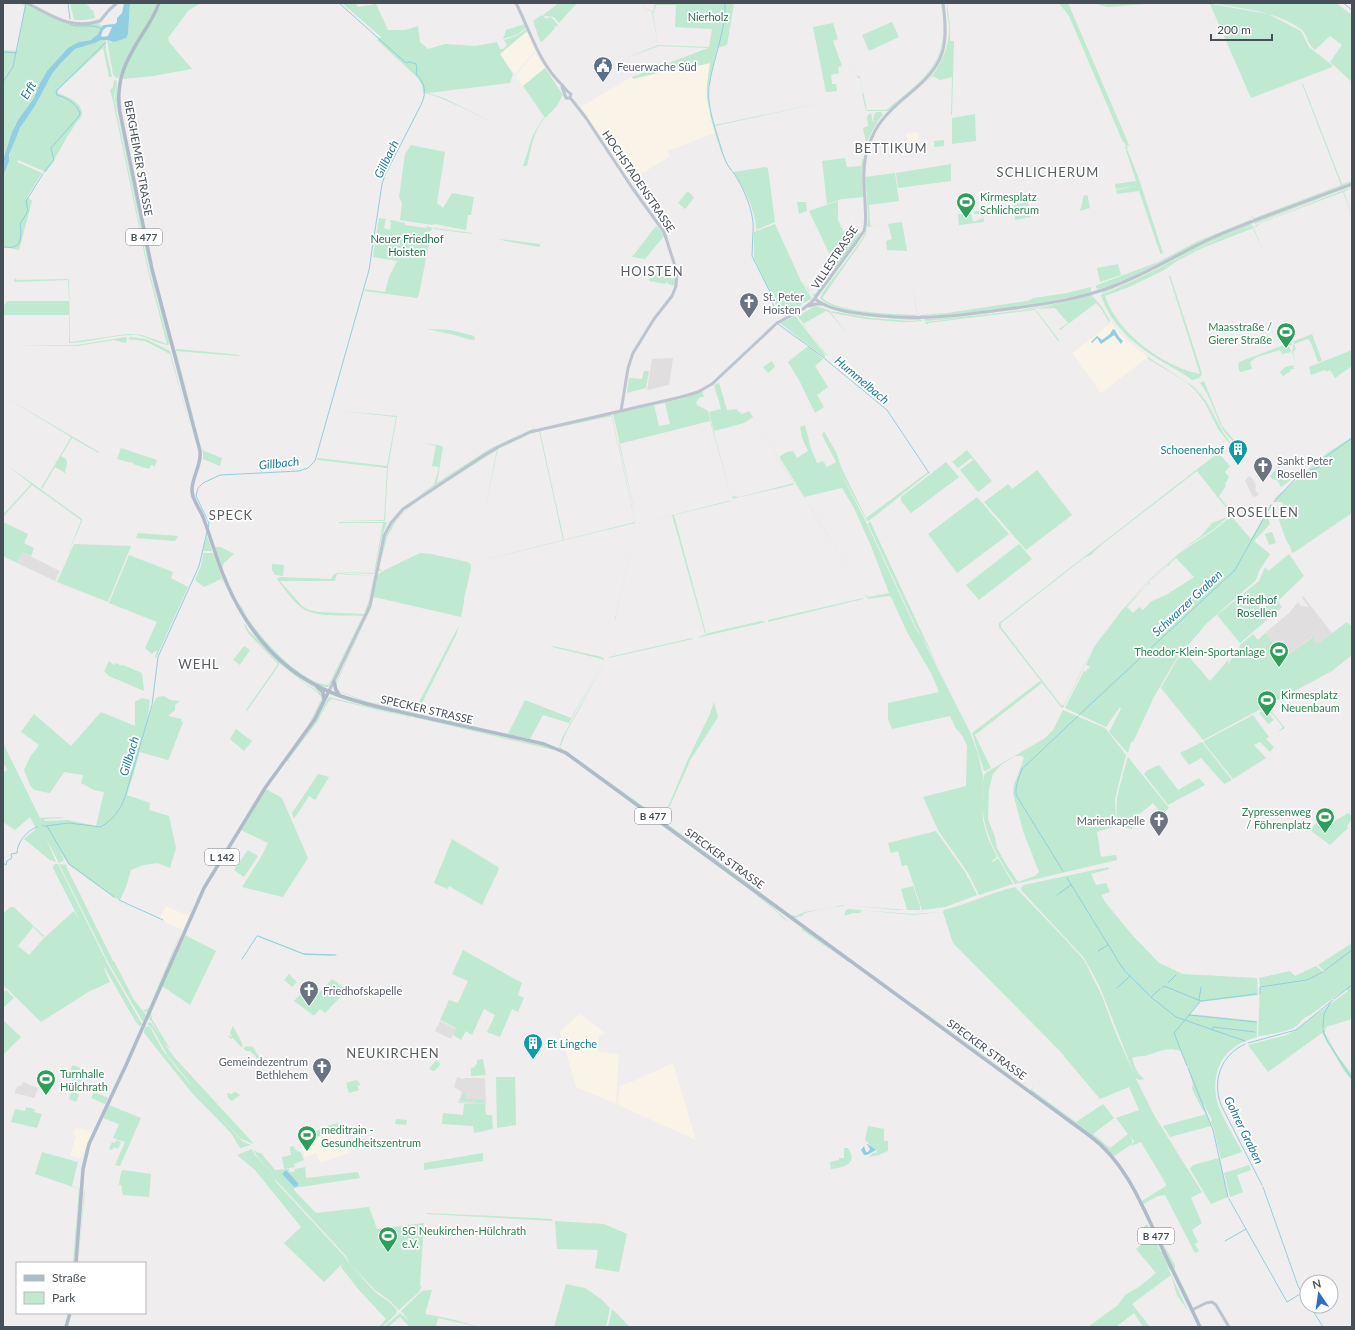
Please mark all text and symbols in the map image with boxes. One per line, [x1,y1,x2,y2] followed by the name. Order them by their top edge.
[688,10,728,23] park label: Nierholz
[1211,16,1272,42] scale bar
[1217,22,1251,37] text: 200 m
[592,55,614,83] public building icon: Feuerwache Süd
[617,60,697,73] place label: Feuerwache Süd
[17,78,39,102] water label: Erft
[122,99,156,217] street label: BERGHEIMER STRASSE
[600,127,678,235] street label: HOCHSTADENSTRASSE
[370,137,402,181] water label: Gillbach
[854,140,928,156] district label: BETTIKUM
[997,164,1099,180] district label: SCHLICHERUM
[980,190,1039,216] place label: Kirmesplatz Schlicherum
[955,191,977,219] sports icon: Kirmesplatz Schlicherum
[808,223,860,291] street label: VILLESTRASSE
[126,229,162,245] road number: B 477
[370,232,444,258] park label: Neuer Friedhof Hoisten
[620,263,684,279] district label: HOISTEN
[763,290,804,316] place label: St. Peter Hoisten
[738,291,760,319] church icon: St. Peter Hoisten
[1208,320,1272,346] place label: Maasstraße / Gierer Straße
[1275,321,1297,349] sports icon: Maasstraße / Gierer Straße
[832,353,892,407] water label: Hummelbach
[1227,438,1249,466] building icon: Schoenenhof
[1160,443,1224,456] place label: Schoenenhof
[258,453,300,473] water label: Gillbach
[1277,454,1333,480] place label: Sankt Peter Rosellen
[1252,455,1274,483] church icon: Sankt Peter Rosellen
[1227,504,1299,520] district label: ROSELLEN
[209,507,253,523] district label: SPECK
[1149,567,1225,639] water label: Schwarzer Graben
[1237,593,1277,619] park label: Friedhof Rosellen
[1268,640,1290,668] sports icon: Theodor-Klein-Sportanlage
[1134,645,1265,658] place label: Theodor-Klein-Sportanlage
[178,656,220,672] district label: WEHL
[1281,688,1340,714] place label: Kirmesplatz Neuenbaum
[1256,689,1278,717] sports icon: Kirmesplatz Neuenbaum
[379,692,475,726] street label: SPECKER STRASSE
[116,734,142,778] water label: Gillbach
[1242,805,1311,831] place label: Zypressenweg / Föhrenplatz
[1314,806,1336,834] sports icon: Zypressenweg / Föhrenplatz
[635,808,671,824] road number: B 477
[1148,809,1170,837] church icon: Marienkapelle
[1077,814,1145,827] place label: Marienkapelle
[683,825,767,891] street label: SPECKER STRASSE
[205,849,239,865] road number: L 142
[298,979,320,1007] church icon: Friedhofskapelle
[323,984,402,997] place label: Friedhofskapelle
[945,1016,1029,1082] street label: SPECKER STRASSE
[522,1032,544,1060] building icon: Et Lingche
[547,1037,597,1050] place label: Et Lingche
[346,1045,440,1061] district label: NEUKIRCHEN
[219,1055,308,1081] place label: Gemeindezentrum Bethlehem
[311,1056,333,1084] church icon: Gemeindezentrum Bethlehem
[60,1067,108,1093] place label: Turnhalle Hülchrath
[35,1068,57,1096] sports icon: Turnhalle Hülchrath
[1221,1094,1267,1166] water label: Gohrer Graben
[321,1123,421,1149] place label: meditrain - Gesundheitszentrum
[296,1124,318,1152] sports icon: meditrain - Gesundheitszentrum
[402,1224,526,1250] place label: SG Neukirchen-Hülchrath e.V.
[377,1225,399,1253] sports icon: SG Neukirchen-Hülchrath e.V.
[1138,1228,1174,1244] road number: B 477
[16,1262,146,1314] legend
[52,1270,86,1285] text: Straße
[1299,1274,1339,1314] north arrow
[1311,1276,1322,1291] text: N
[52,1290,76,1305] text: Park

